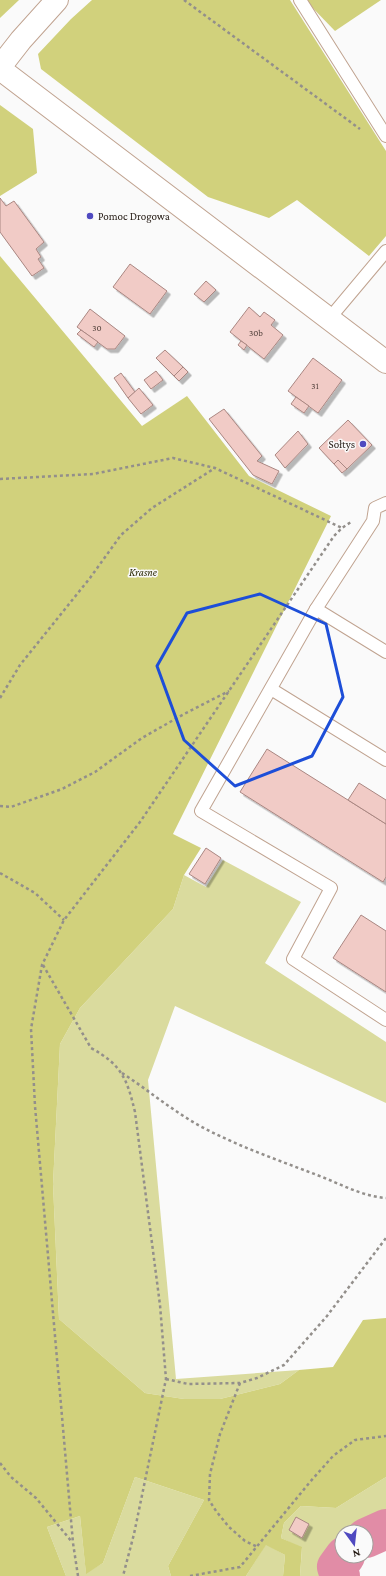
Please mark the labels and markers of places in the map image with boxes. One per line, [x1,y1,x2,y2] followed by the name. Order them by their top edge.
[98,210,170,223] place label: Pomoc Drogowa
[85,211,95,221] marker: Pomoc Drogowa
[329,438,355,451] place label: Sołtys
[358,439,368,449] marker: Sołtys

